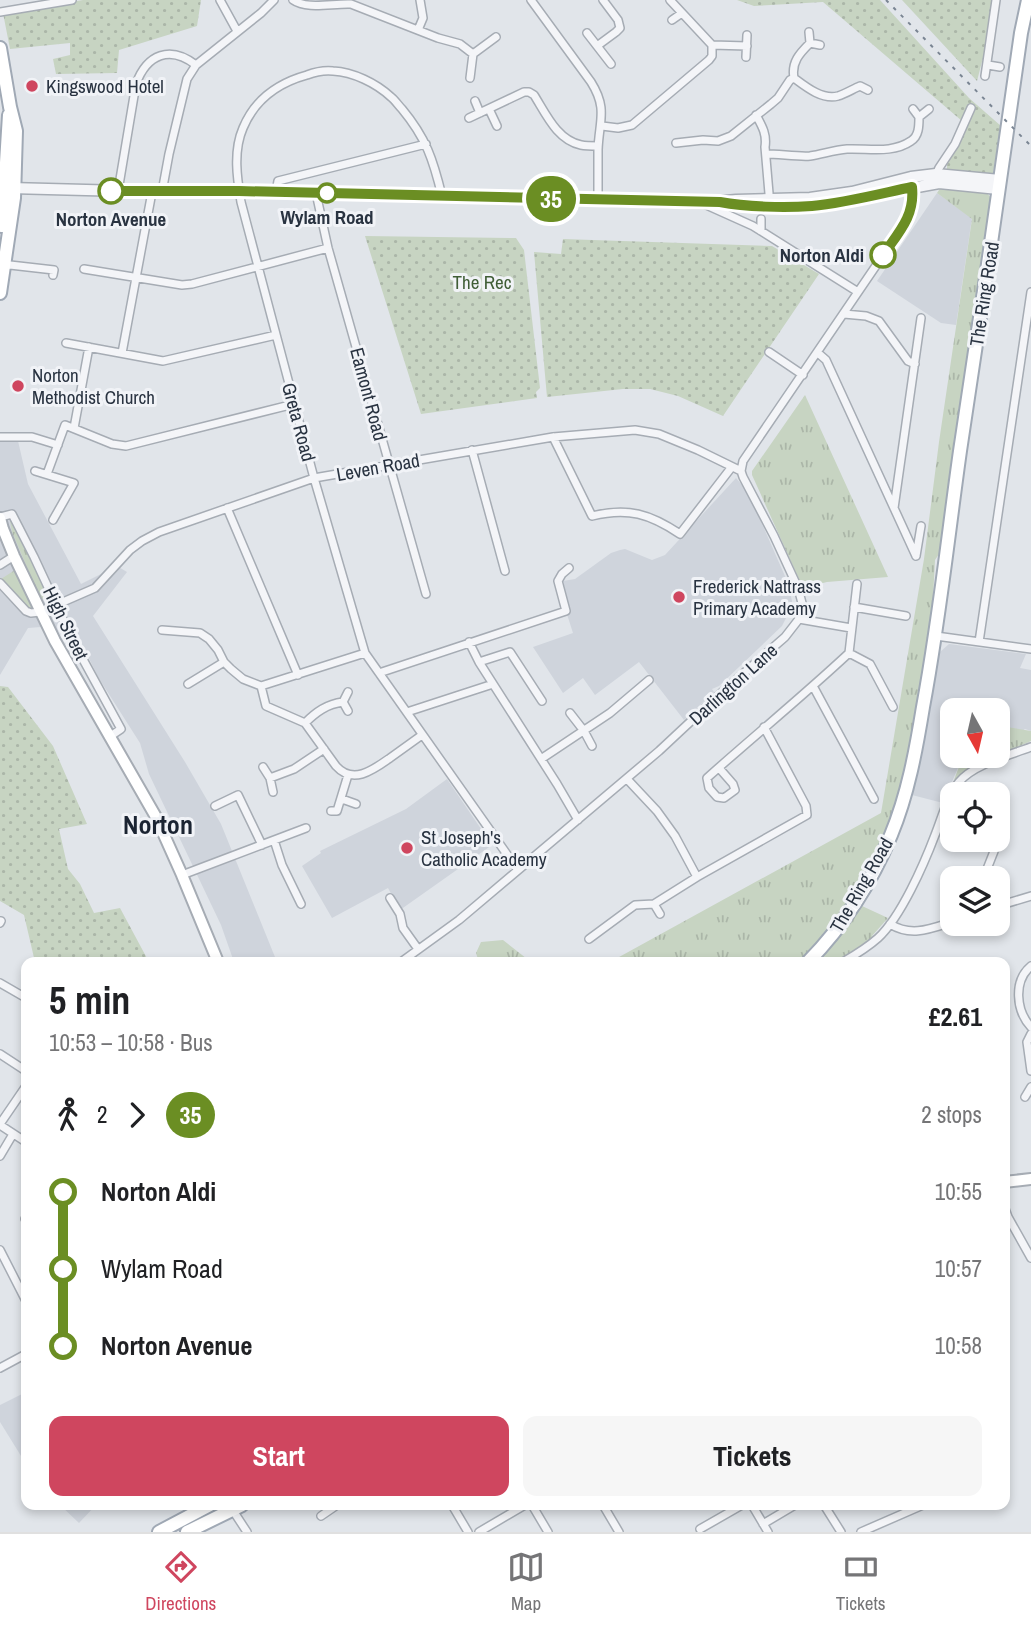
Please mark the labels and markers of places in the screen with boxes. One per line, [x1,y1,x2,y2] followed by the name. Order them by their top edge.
[46,73,164,99] place label: Kingswood Hotel
[24,78,40,94] marker: Kingswood Hotel
[98,178,124,204] marker: Norton Avenue
[317,183,337,203] marker: Wylam Road
[280,204,374,230] place label: Wylam Road
[56,206,167,232] place label: Norton Avenue
[780,242,864,268] place label: Norton Aldi
[870,242,896,268] marker: Norton Aldi
[32,362,155,410] place label: Norton Methodist Church
[10,378,26,394] marker: Norton Methodist Church
[693,573,821,621] place label: Frederick Nattrass Primary Academy
[671,589,687,605] marker: Frederick Nattrass Primary Academy
[421,824,547,872] place label: St Joseph's Catholic Academy
[399,840,415,856] marker: St Joseph's Catholic Academy

